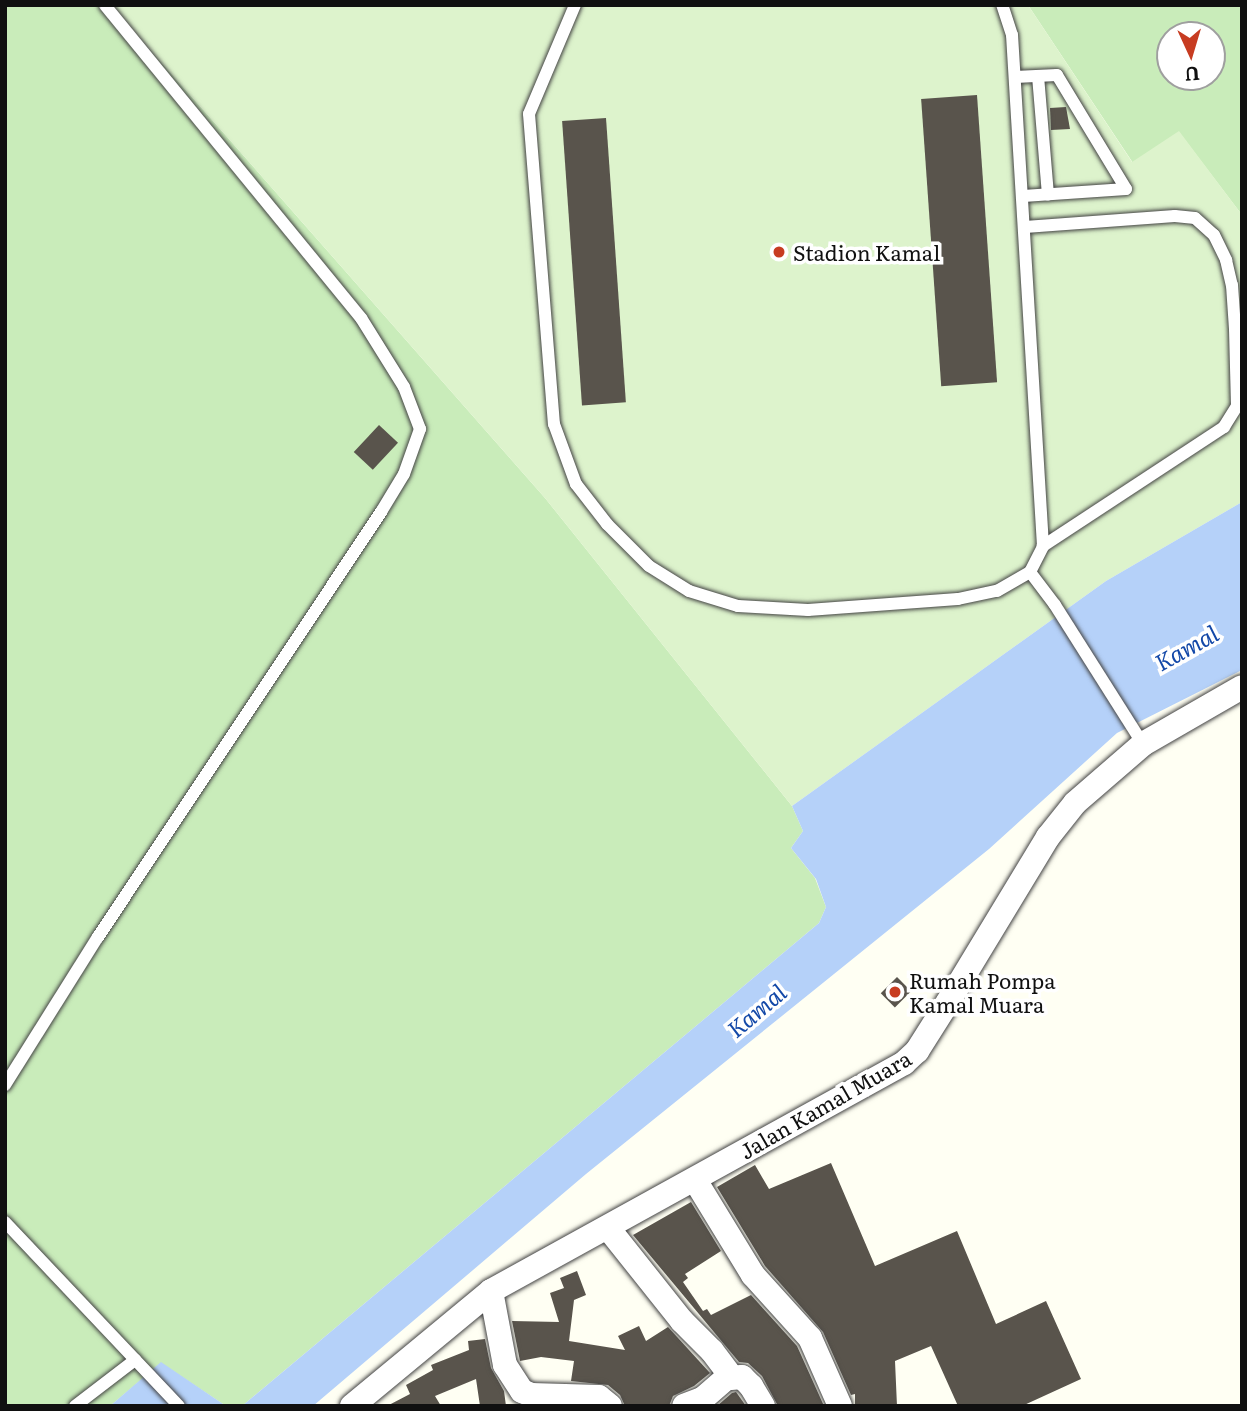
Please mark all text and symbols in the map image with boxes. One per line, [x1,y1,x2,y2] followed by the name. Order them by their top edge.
[1156,21,1226,91] north arrow
[1184,60,1201,89] text: U
[793,239,940,265] place label: Stadion Kamal
[771,244,787,260] marker: Stadion Kamal
[1150,618,1222,676] water label: Kamal
[909,967,1056,1017] place label: Rumah Pompa Kamal Muara
[721,978,791,1042] water label: Kamal
[887,984,903,1000] marker: Rumah Pompa Kamal Muara
[735,1045,915,1163] street label: Jalan Kamal Muara

